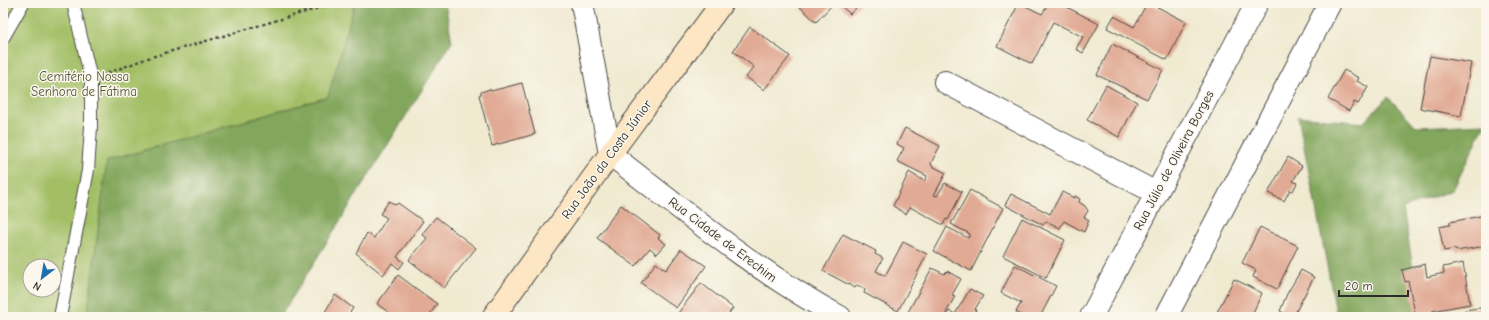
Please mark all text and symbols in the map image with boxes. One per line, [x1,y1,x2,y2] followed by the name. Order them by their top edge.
[31,69,137,99] park label: Cemitério Nossa Senhora de Fátima
[1130,88,1217,233] street label: Rua Júlio de Oliveira Borges
[558,96,655,222] street label: Rua João da Costa Júnior
[666,194,780,285] street label: Rua Cidade de Erechim
[22,258,62,298] north arrow
[1339,272,1408,298] scale bar
[31,279,44,294] text: N
[1345,279,1373,293] text: 20 m

